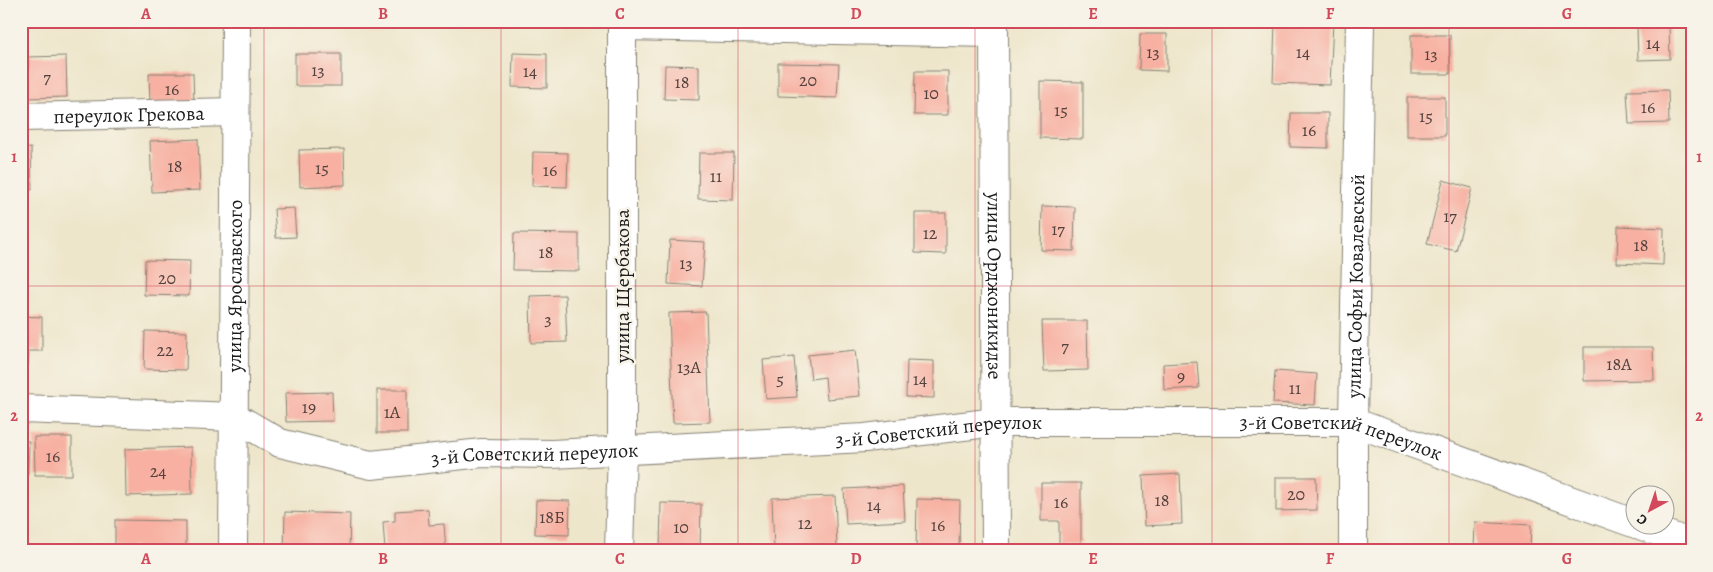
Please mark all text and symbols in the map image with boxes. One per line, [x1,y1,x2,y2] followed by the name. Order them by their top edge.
[140,3,152,25] text: A
[378,3,388,25] text: B
[615,3,625,25] text: C
[850,3,862,25] text: D
[1088,3,1098,25] text: E
[1326,3,1335,25] text: F
[1562,3,1572,25] text: G
[1646,31,1660,55] house number: 14
[1146,40,1160,64] house number: 13
[1296,40,1310,64] house number: 14
[1424,42,1438,66] house number: 13
[311,58,325,82] house number: 13
[523,59,537,83] house number: 14
[43,65,51,89] house number: 7
[799,68,817,92] house number: 20
[675,70,689,94] house number: 18
[165,77,179,101] house number: 16
[923,81,939,105] house number: 10
[1641,95,1655,119] house number: 16
[1054,98,1068,122] house number: 15
[53,99,206,130] street label: переулок Грекова
[1419,104,1433,128] house number: 15
[1302,118,1316,142] house number: 16
[11,146,17,168] text: 1
[1696,146,1702,168] text: 1
[168,154,182,178] house number: 18
[315,156,329,180] house number: 15
[543,158,557,182] house number: 16
[710,164,722,188] house number: 11
[1340,174,1371,399] street label: улица Софьи Ковалевской
[981,191,1009,380] street label: улица Орджоникидзе
[221,200,248,373] street label: улица Ярославского
[1443,204,1457,228] house number: 17
[609,208,636,364] street label: улица Щербакова
[1051,217,1065,241] house number: 17
[923,221,938,245] house number: 12
[1634,233,1648,257] house number: 18
[539,240,553,264] house number: 18
[679,251,693,275] house number: 13
[158,266,176,290] house number: 20
[544,307,552,331] house number: 3
[1061,334,1069,358] house number: 7
[156,338,174,362] house number: 22
[1606,352,1632,376] house number: 18А
[677,355,702,379] house number: 13А
[1177,364,1185,388] house number: 9
[776,367,784,391] house number: 5
[913,367,927,391] house number: 14
[1289,376,1301,400] house number: 11
[302,395,316,419] house number: 19
[384,400,401,424] house number: 1А
[10,405,18,427] text: 2
[1695,405,1703,427] text: 2
[835,409,1042,453] street label: 3-й Советский переулок
[1239,409,1446,467] street label: 3-й Советский переулок
[430,436,639,472] street label: 3-й Советский переулок
[46,444,60,468] house number: 16
[150,459,166,483] house number: 24
[1287,482,1305,506] house number: 20
[1626,484,1676,534] north arrow
[1155,488,1169,512] house number: 18
[1054,490,1068,514] house number: 16
[867,493,881,517] house number: 14
[539,505,565,529] house number: 18Б
[1632,509,1651,530] text: С
[798,511,813,535] house number: 12
[931,513,945,537] house number: 16
[673,515,689,539] house number: 10
[140,548,152,570] text: A
[378,548,388,570] text: B
[615,548,625,570] text: C
[850,548,862,570] text: D
[1088,548,1098,570] text: E
[1326,548,1335,570] text: F
[1562,548,1572,570] text: G

